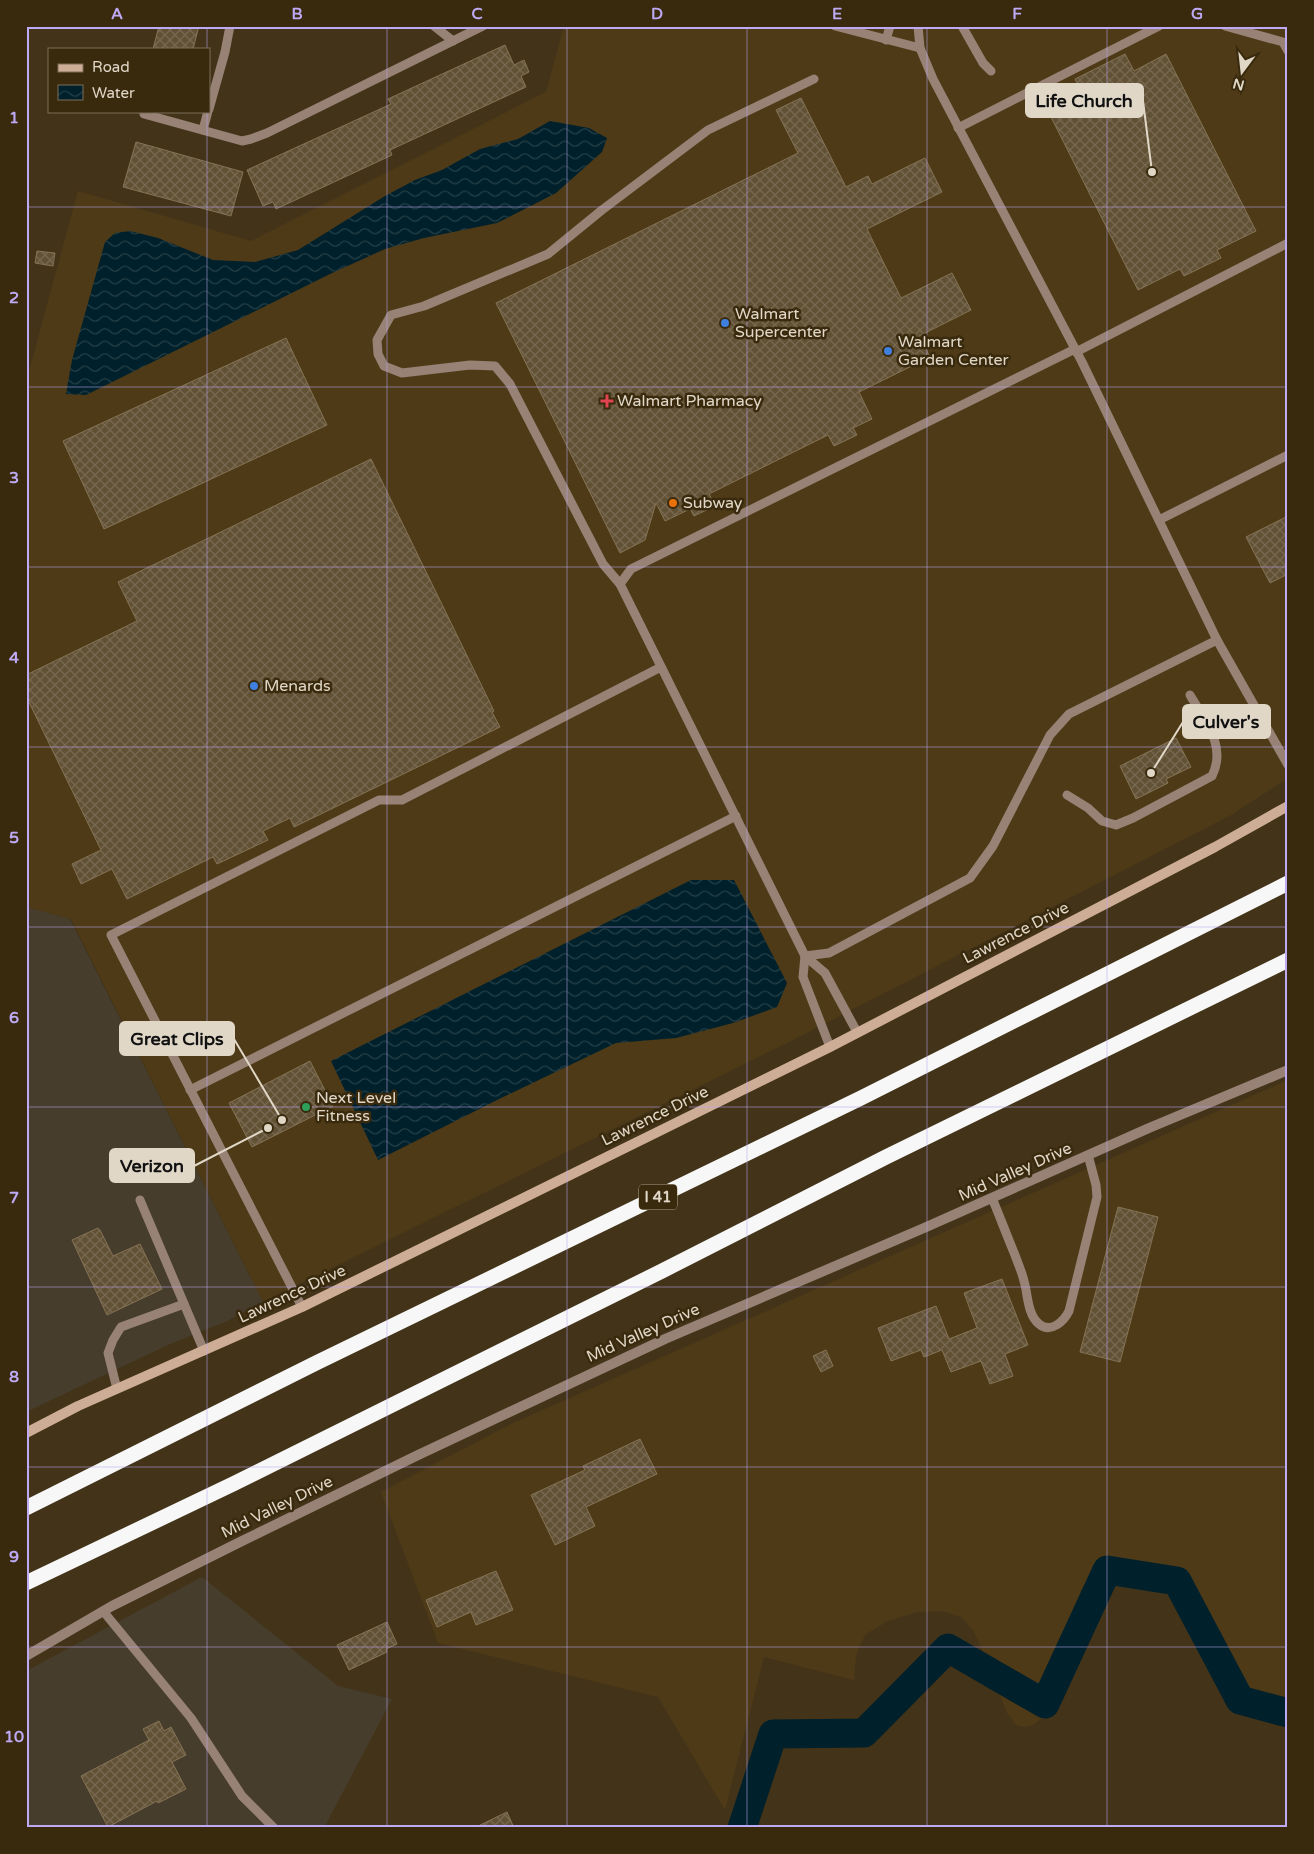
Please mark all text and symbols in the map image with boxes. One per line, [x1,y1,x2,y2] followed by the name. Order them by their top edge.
[111,4,123,24] text: A
[291,4,303,24] text: B
[471,4,483,24] text: C
[651,4,663,24] text: D
[832,4,842,24] text: E
[1012,4,1022,24] text: F
[1191,4,1203,24] text: G
[48,48,210,112] legend
[1216,48,1266,98] north arrow
[92,58,130,76] text: Road
[1231,74,1246,94] text: N
[92,84,135,102] text: Water
[1026,84,1143,117] callout: Life Church
[1035,90,1133,112] text: Life Church
[9,108,19,128] text: 1
[9,288,19,308] text: 2
[735,304,829,342] place label: Walmart Supercenter
[719,317,731,329] marker: Walmart Supercenter
[898,332,1010,370] place label: Walmart Garden Center
[882,345,894,357] marker: Walmart Garden Center
[617,391,762,411] place label: Walmart Pharmacy
[601,395,613,407] marker: Walmart Pharmacy
[9,468,19,488] text: 3
[683,493,743,513] place label: Subway
[667,497,679,509] marker: Subway
[9,648,19,668] text: 4
[264,676,331,696] place label: Menards
[248,680,260,692] marker: Menards
[1183,705,1270,738] callout: Culver's
[1193,711,1260,733] text: Culver's
[9,828,19,848] text: 5
[960,898,1072,968] street label: Lawrence Drive
[9,1008,19,1028] text: 6
[120,1022,234,1055] callout: Great Clips
[130,1028,224,1050] text: Great Clips
[598,1081,712,1151] street label: Lawrence Drive
[316,1088,396,1126] place label: Next Level Fitness
[300,1101,312,1113] marker: Next Level Fitness
[955,1138,1075,1206] street label: Mid Valley Drive
[110,1149,194,1182] callout: Verizon
[120,1155,184,1177] text: Verizon
[639,1184,677,1210] road number: I 41
[9,1188,19,1208] text: 7
[235,1260,349,1328] street label: Lawrence Drive
[583,1299,703,1367] street label: Mid Valley Drive
[9,1367,19,1387] text: 8
[218,1471,336,1543] street label: Mid Valley Drive
[9,1547,19,1567] text: 9
[4,1727,24,1747] text: 10

